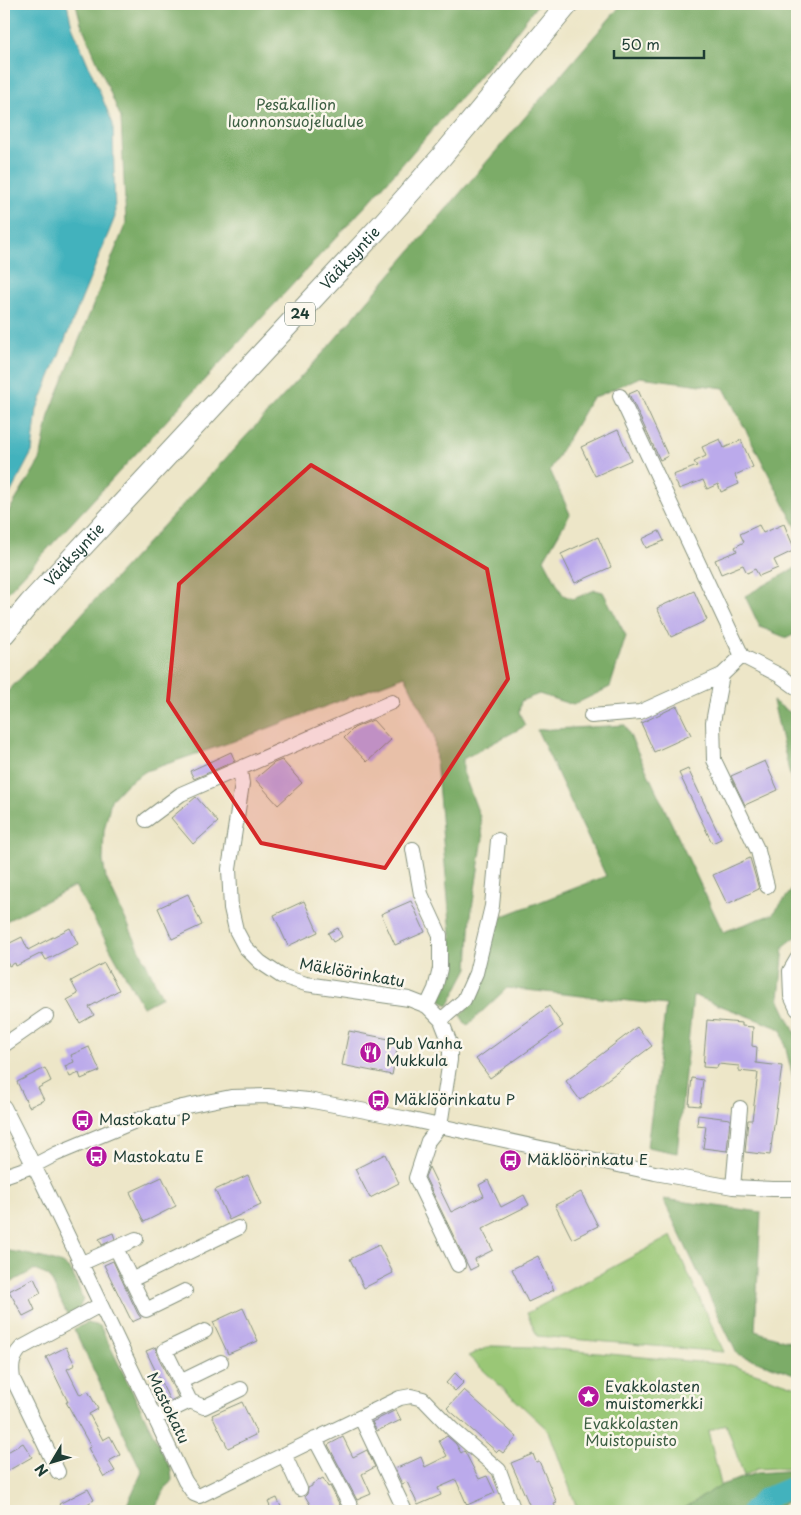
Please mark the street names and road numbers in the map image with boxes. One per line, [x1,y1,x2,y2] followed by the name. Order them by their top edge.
[314,220,385,294] street label: Vääksyntie
[285,302,315,326] road number: 24
[38,517,109,591] street label: Vääksyntie
[298,951,407,992] street label: Mäklöörinkatu
[142,1368,197,1447] street label: Mastokatu

